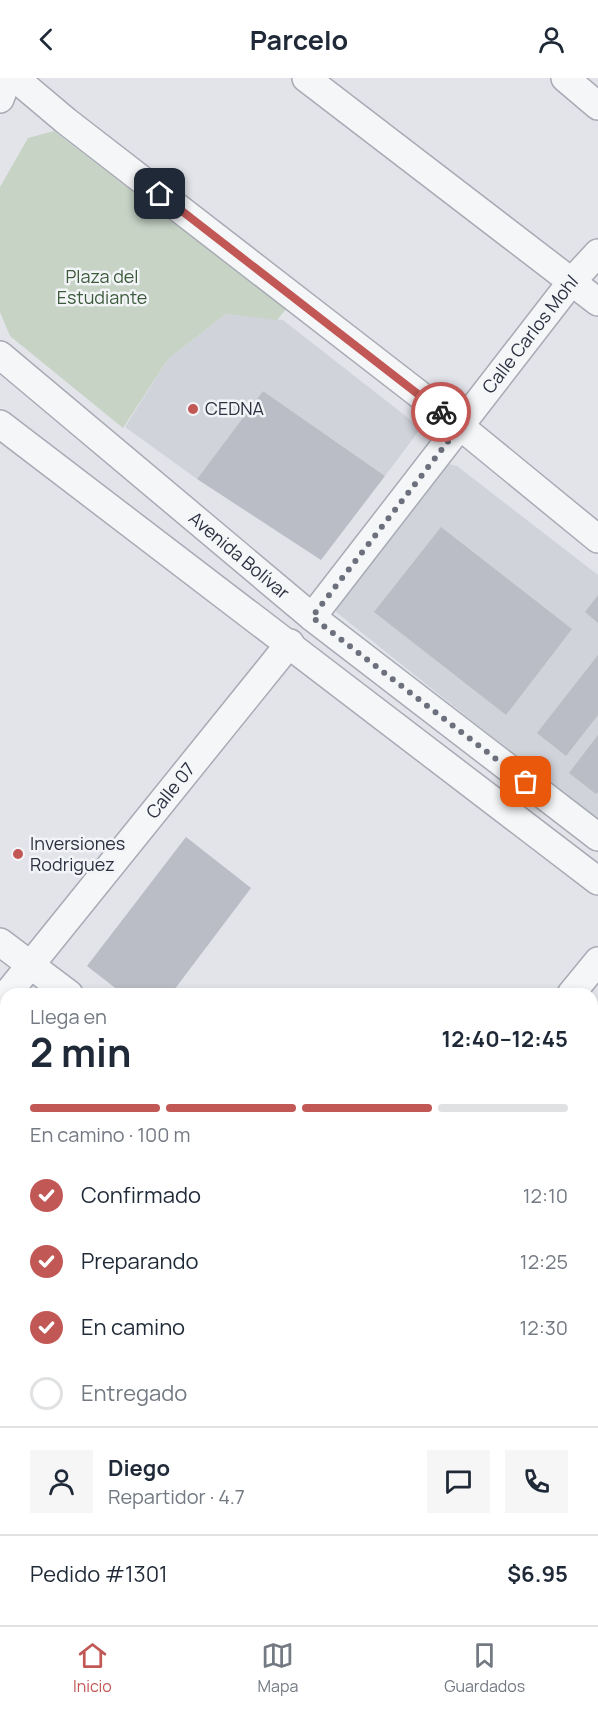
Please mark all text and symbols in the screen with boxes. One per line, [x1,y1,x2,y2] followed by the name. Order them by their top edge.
[250,21,348,58] text: Parcelo
[30,23,63,56] icon: back
[535,23,568,56] icon: person
[134,168,185,219] pin
[143,177,176,210] icon: home
[57,264,147,309] park label: Plaza del Estudiante
[476,269,583,398] street label: Calle Carlos Mohl
[411,382,471,442] courier
[205,396,265,420] place label: CEDNA
[425,396,458,429] icon: bike
[186,402,200,416] marker: CEDNA
[184,506,295,604] street label: Avenida Bolívar
[500,756,551,807] pin
[140,757,200,823] street label: Calle 07
[509,765,542,798] icon: bag
[30,831,125,876] place label: Inversiones Rodriguez
[11,847,25,861] marker: Inversiones Rodriguez
[30,1003,107,1030] text: Llega en
[442,1024,568,1054] text: 12:40–12:45
[30,1025,131,1079] text: 2 min
[30,1121,190,1148] text: En camino · 100 m
[30,1179,63,1212] icon: check
[81,1180,201,1210] text: Confirmado
[523,1182,568,1209] text: 12:10
[30,1245,63,1278] icon: check
[81,1246,199,1276] text: Preparando
[520,1248,568,1275] text: 12:25
[30,1311,63,1344] icon: check
[81,1312,185,1342] text: En camino
[520,1314,568,1341] text: 12:30
[81,1378,187,1408] text: Entregado
[30,1450,93,1513] button: person
[427,1450,490,1513] button: chat
[505,1450,568,1513] button: phone
[108,1453,170,1483] text: Diego
[108,1483,245,1510] text: Repartidor · 4.7
[30,1559,168,1589] text: Pedido #1301
[507,1559,568,1589] text: $6.95
[73,1639,112,1697] tab: Inicio
[258,1639,298,1697] tab: Mapa
[444,1639,525,1697] tab: Guardados

